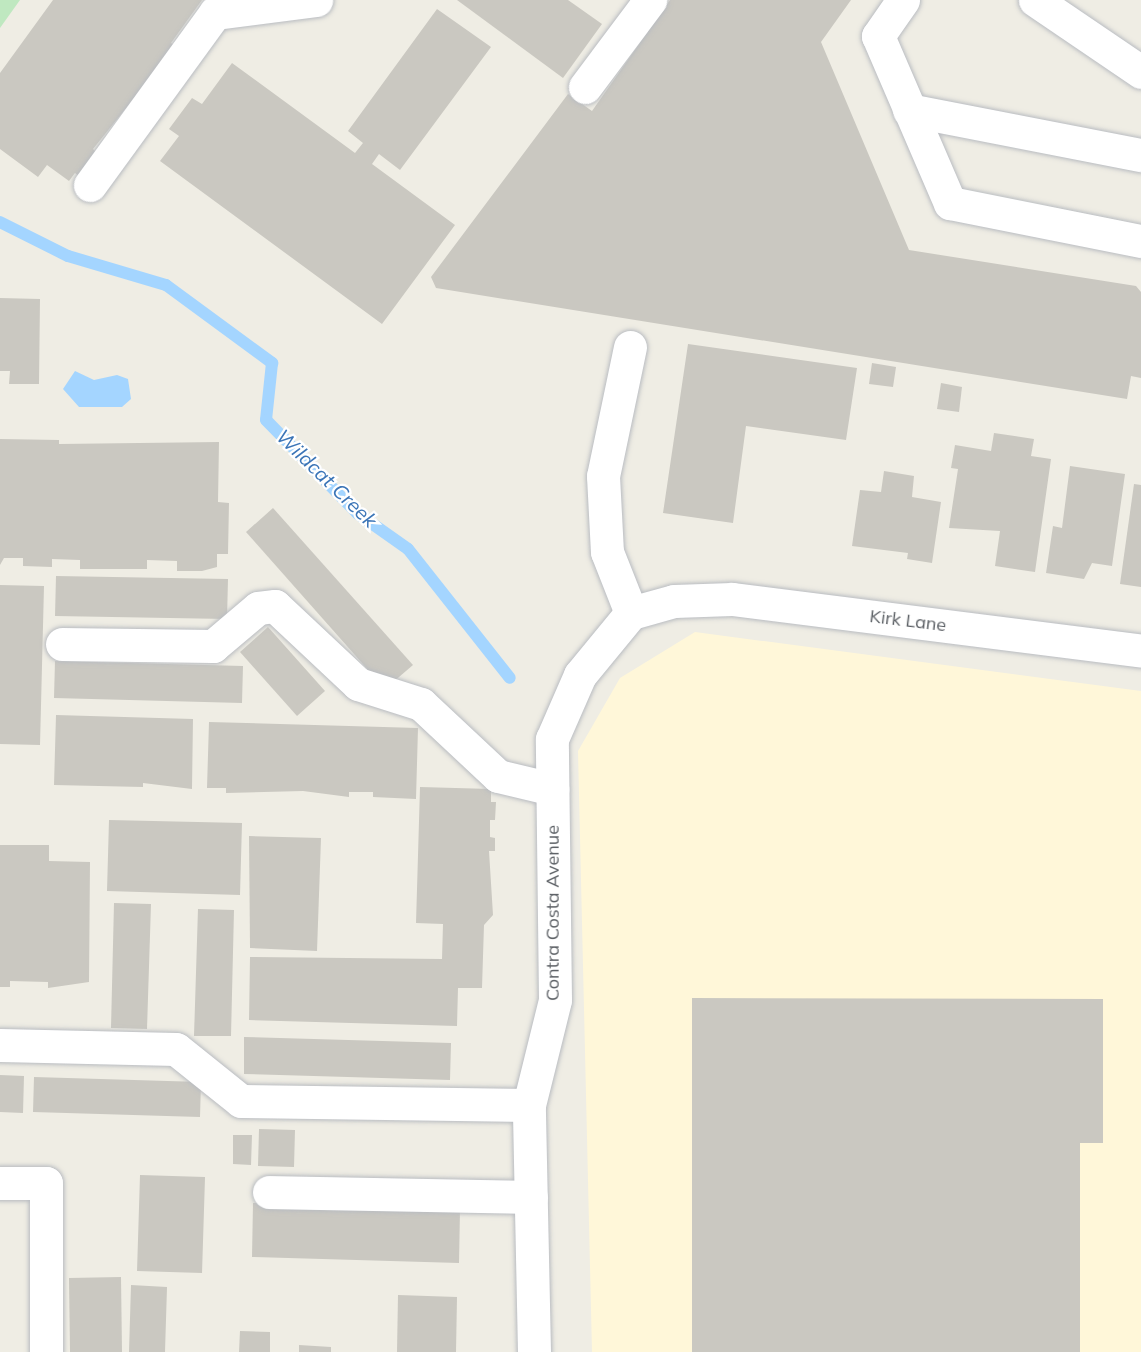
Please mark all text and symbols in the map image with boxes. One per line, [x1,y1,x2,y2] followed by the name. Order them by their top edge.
[272,424,382,532] water label: Wildcat Creek
[868,606,948,636] street label: Kirk Lane
[542,825,564,1001] street label: Contra Costa Avenue

